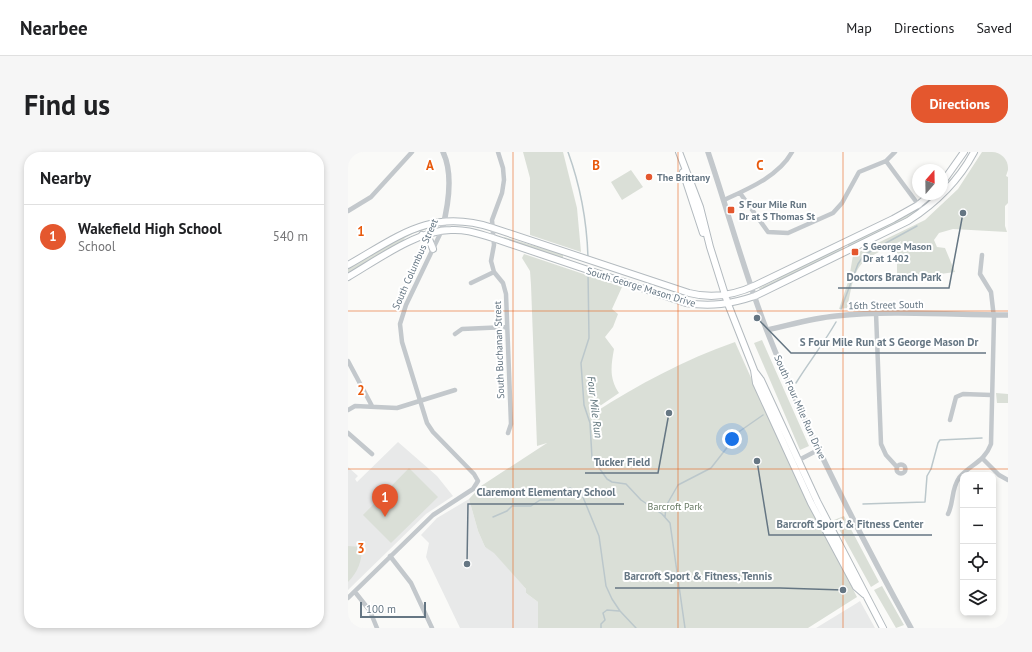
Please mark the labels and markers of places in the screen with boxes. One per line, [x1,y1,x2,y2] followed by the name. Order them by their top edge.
[657,171,710,184] place label: The Brittany
[644,172,654,182] marker: The Brittany
[739,198,816,223] place label: S Four Mile Run Dr at S Thomas St
[726,205,736,215] marker: S Four Mile Run Dr at S Thomas St
[863,240,932,265] place label: S George Mason Dr at 1402
[850,247,860,257] marker: S George Mason Dr at 1402
[838,265,949,288] callout: Doctors Branch Park
[791,330,986,353] callout: S Four Mile Run at S George Mason Dr
[585,450,658,473] callout: Tucker Field
[468,481,624,504] callout: Claremont Elementary School
[372,484,398,517] pin: 1
[769,512,932,535] callout: Barcroft Sport & Fitness Center
[615,565,780,588] callout: Barcroft Sport & Fitness, Tennis

